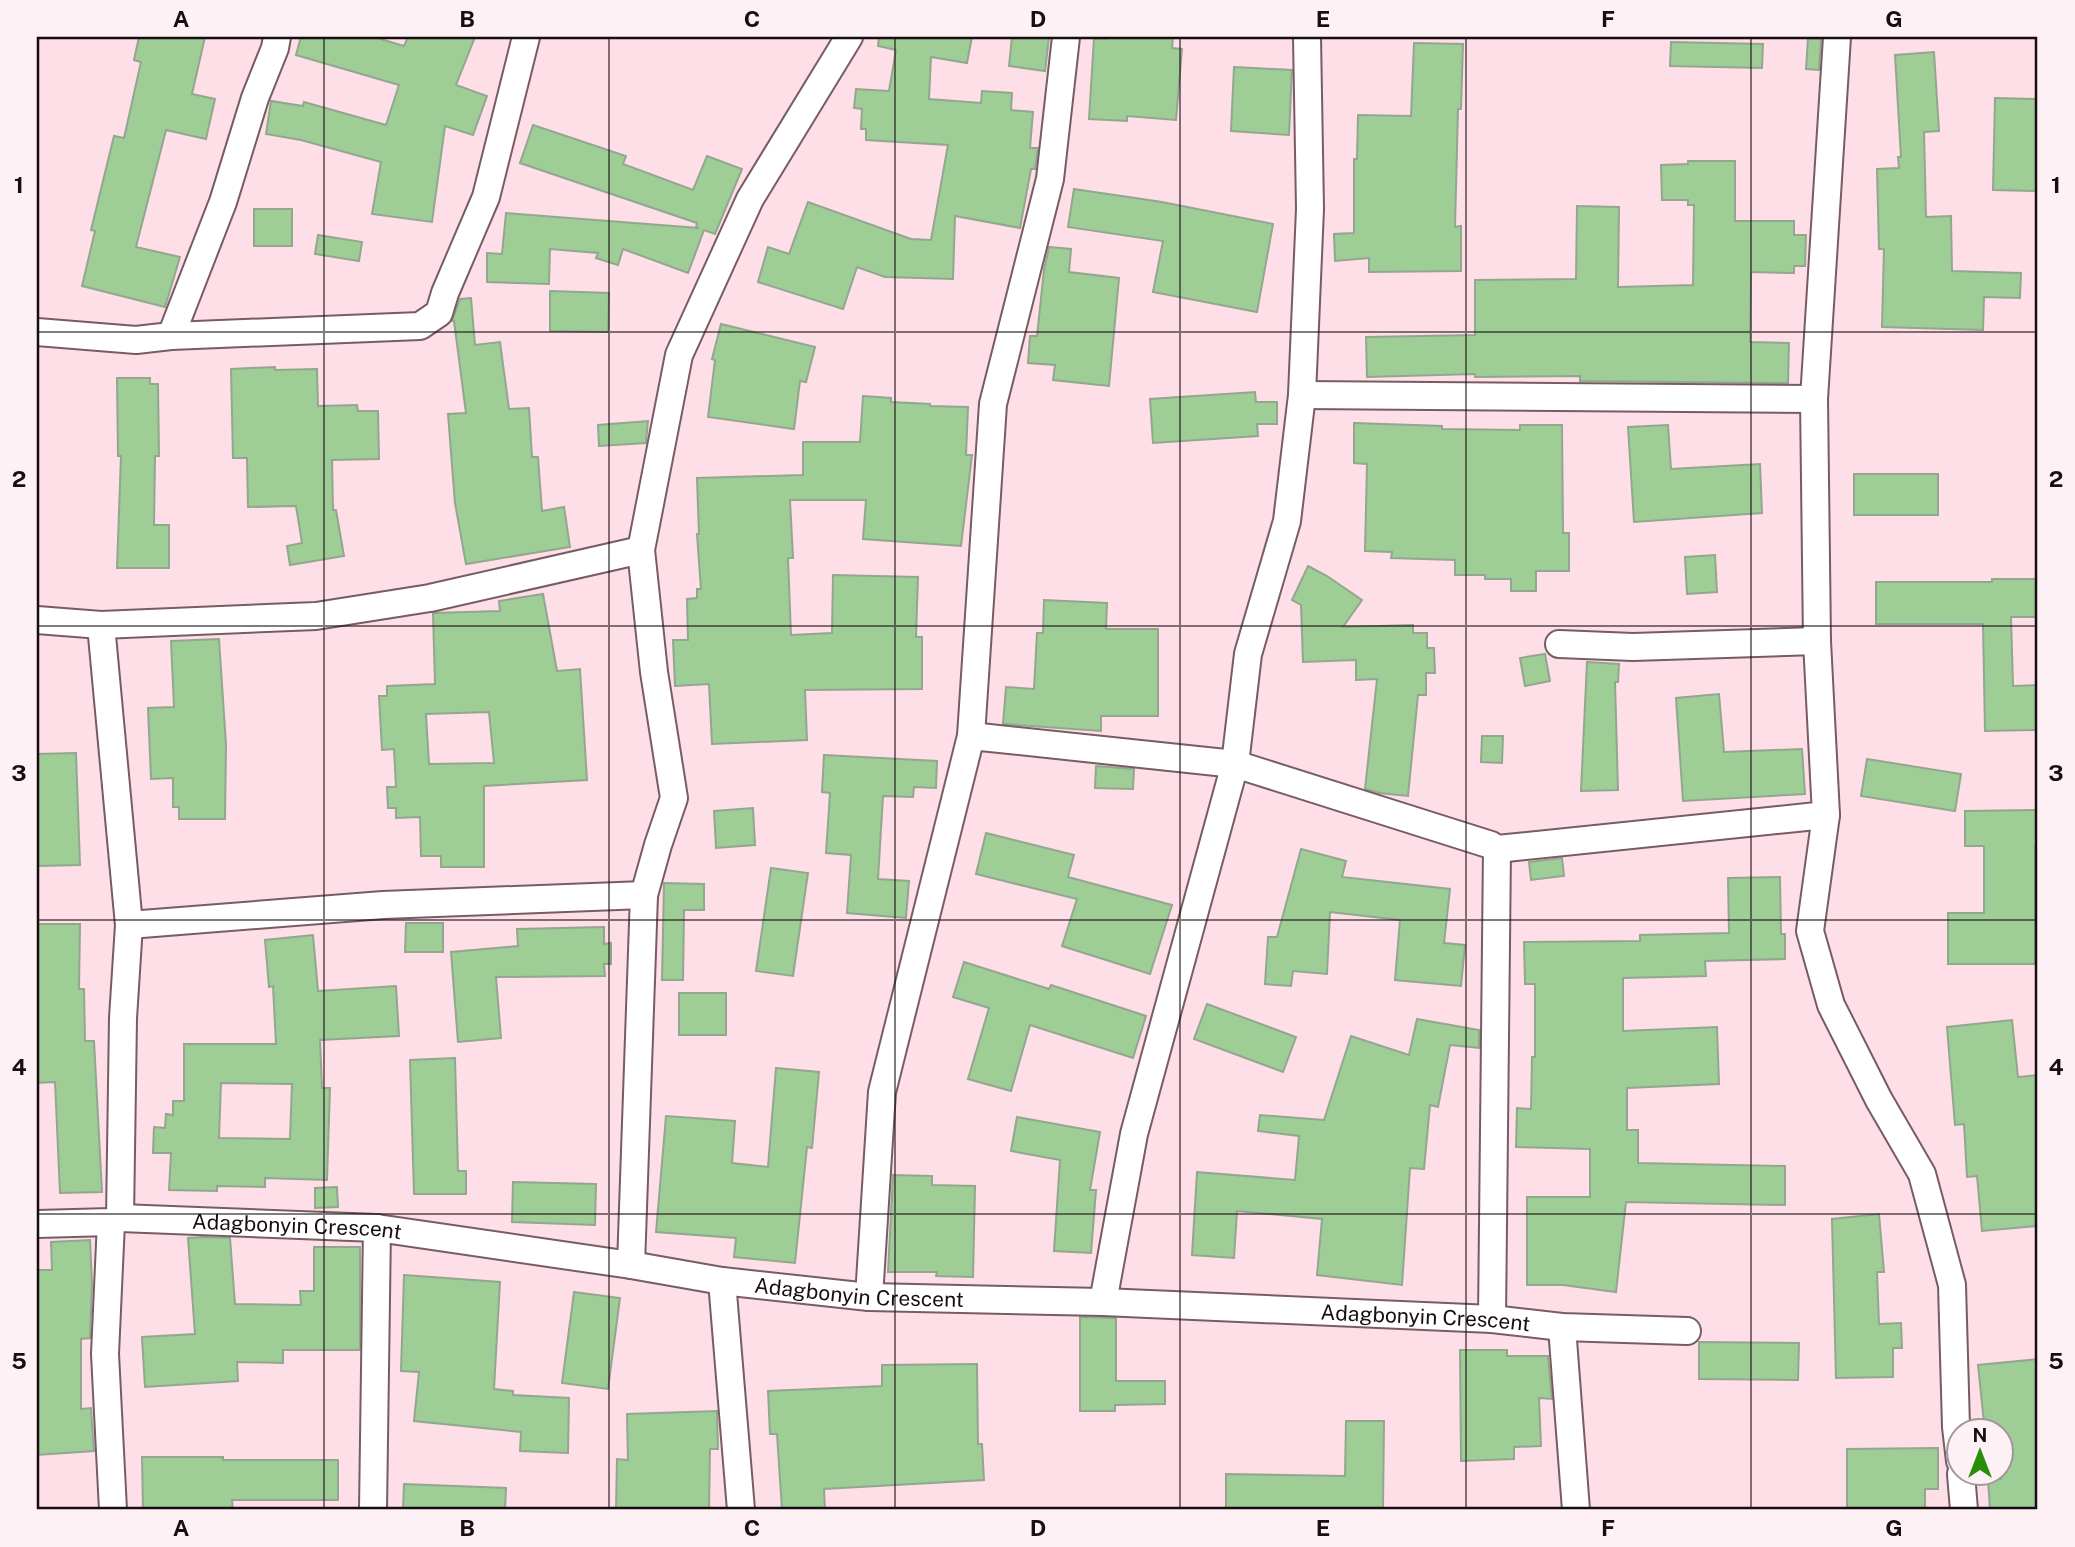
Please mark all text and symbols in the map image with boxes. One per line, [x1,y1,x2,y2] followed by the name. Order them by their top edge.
[173,5,190,32] text: A
[459,5,475,32] text: B
[744,5,760,32] text: C
[1030,5,1046,32] text: D
[1316,5,1330,32] text: E
[1601,5,1615,32] text: F
[1885,5,1903,32] text: G
[14,171,24,198] text: 1
[2051,171,2061,198] text: 1
[12,465,26,492] text: 2
[2049,465,2063,492] text: 2
[11,759,27,786] text: 3
[2048,759,2064,786] text: 3
[11,1053,27,1080] text: 4
[2048,1053,2064,1080] text: 4
[192,1208,403,1244] street label: Adagbonyin Crescent
[753,1272,964,1312] street label: Adagbonyin Crescent
[1320,1299,1532,1336] street label: Adagbonyin Crescent
[11,1347,27,1374] text: 5
[2048,1347,2064,1374] text: 5
[1946,1418,2016,1488] north arrow
[1973,1424,1987,1446] text: N
[173,1514,190,1541] text: A
[459,1514,475,1541] text: B
[744,1514,760,1541] text: C
[1030,1514,1046,1541] text: D
[1316,1514,1330,1541] text: E
[1601,1514,1615,1541] text: F
[1885,1514,1903,1541] text: G

